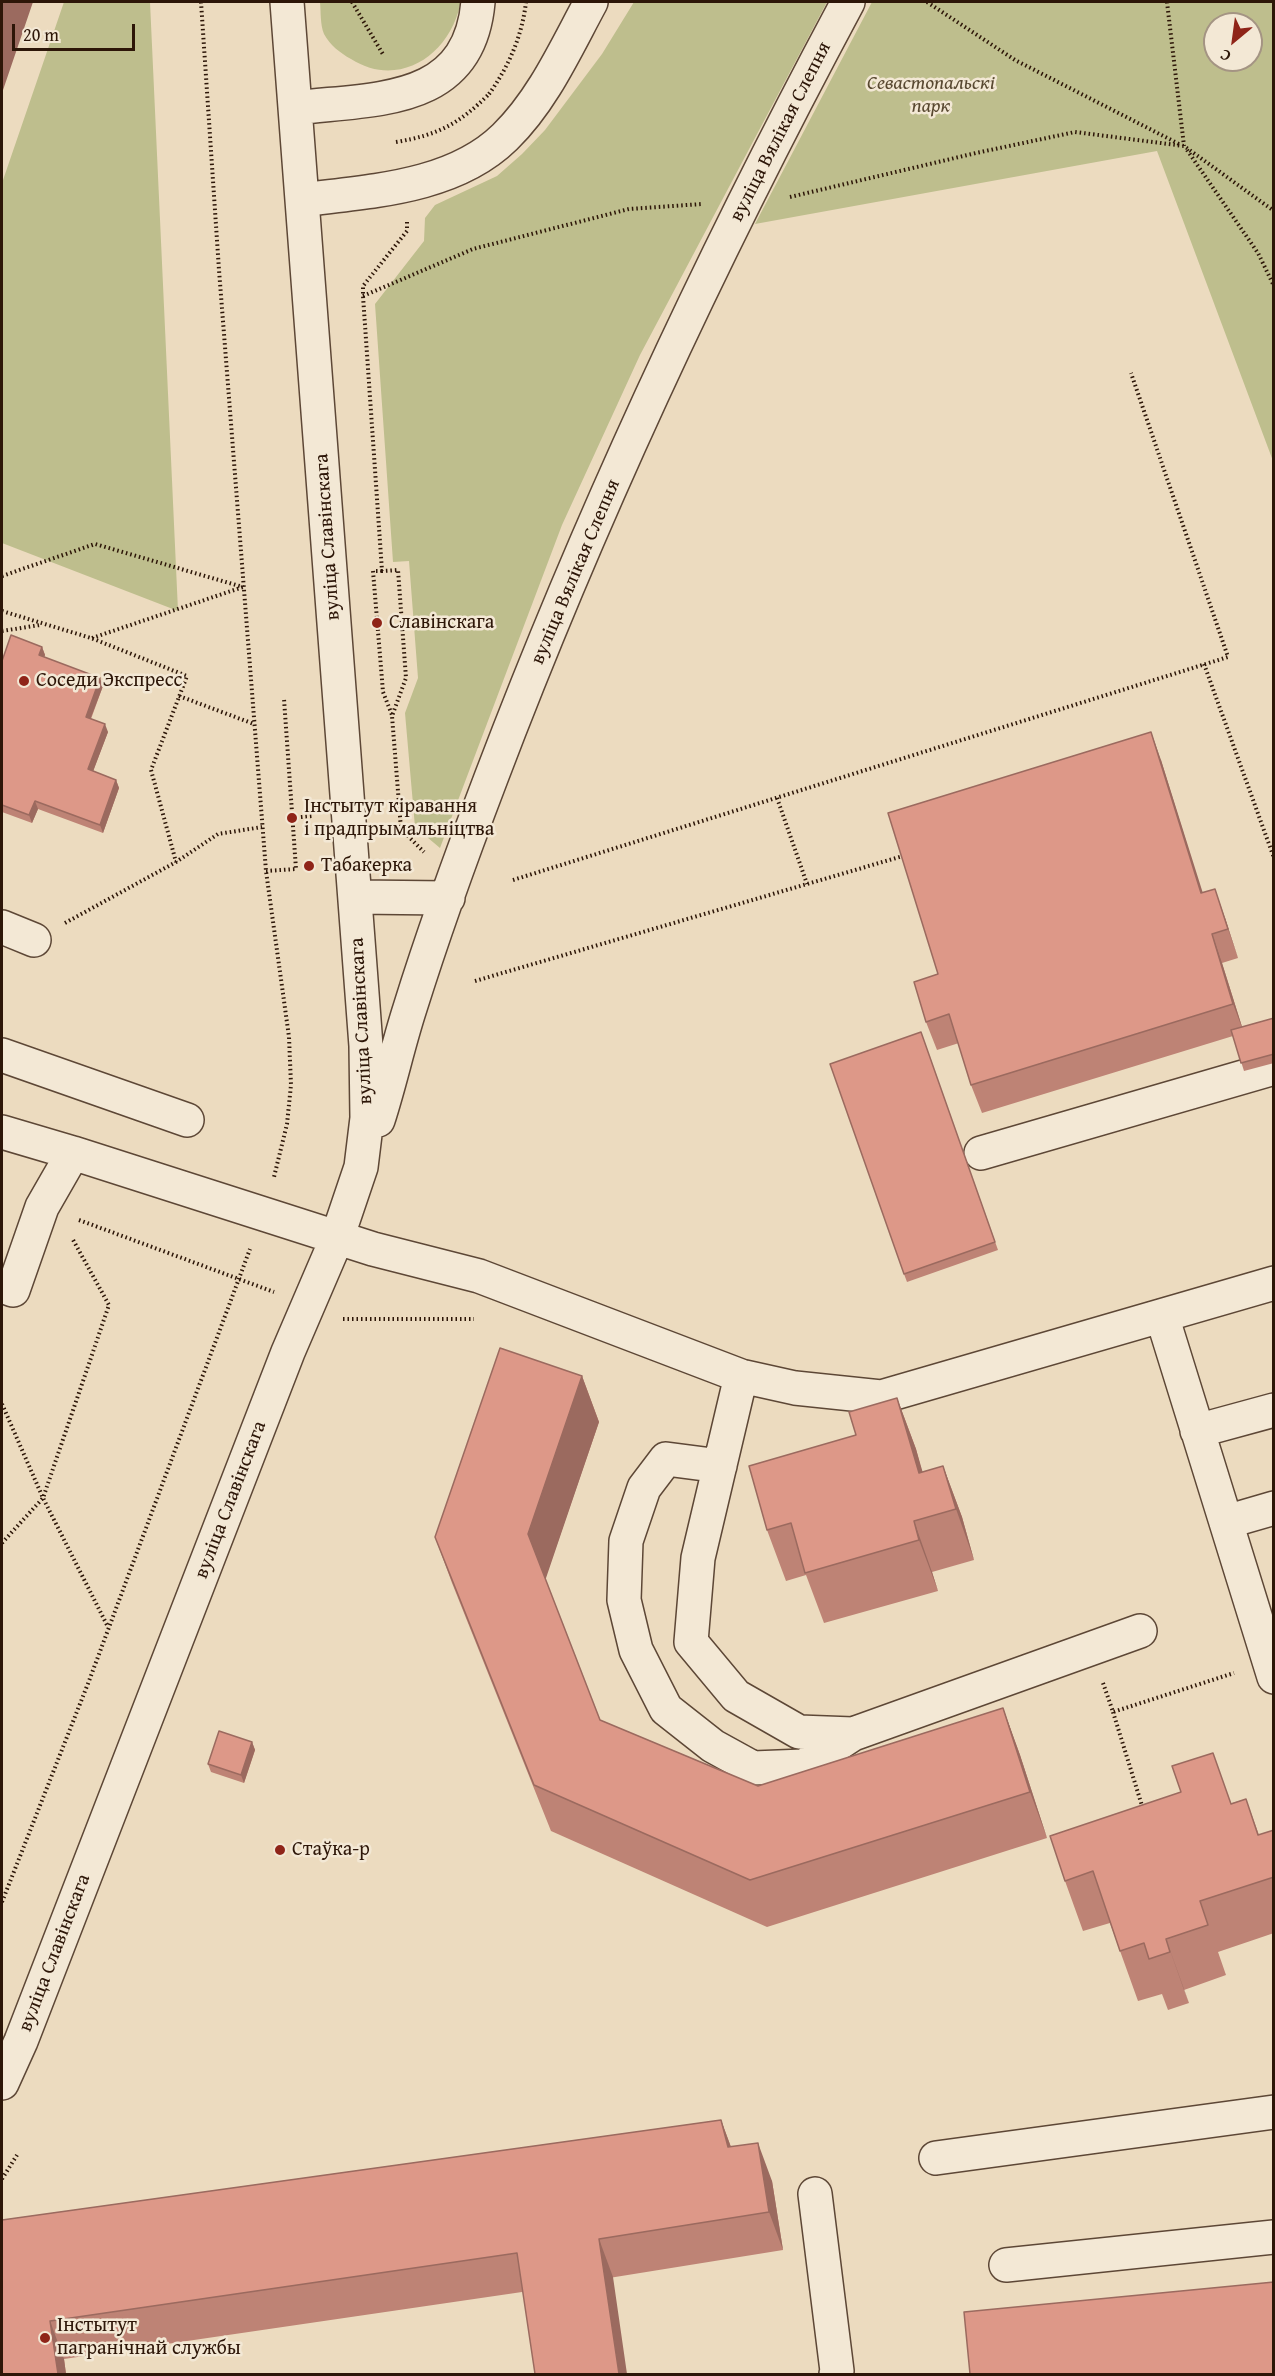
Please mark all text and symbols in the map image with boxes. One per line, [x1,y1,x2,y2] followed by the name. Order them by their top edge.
[15,12,138,50] scale bar
[1203,12,1263,72] north arrow
[23,21,59,48] text: 20 m
[725,38,837,226] street label: вуліца Вялікая Слепня
[1215,43,1235,69] text: С
[867,72,995,119] park label: Севастопальскі парк
[310,453,346,621] street label: вуліца Славінскага
[526,476,626,668] street label: вуліца Вялікая Слепня
[389,611,494,635] place label: Славінскага
[370,616,384,630] marker: Славінскага
[36,669,182,693] place label: Соседи Экспресс
[17,674,31,688] marker: Соседи Экспресс
[304,795,494,842] place label: Інстытут кіравання і прадпрымальніцтва
[285,811,299,825] marker: Інстытут кіравання і прадпрымальніцтва
[321,854,412,878] place label: Табакерка
[302,859,316,873] marker: Табакерка
[346,937,378,1105] street label: вуліца Славінскага
[190,1418,272,1582] street label: вуліца Славінскага
[292,1838,370,1862] place label: Стаўка-р
[273,1843,287,1857] marker: Стаўка-р
[14,1871,96,2035] street label: вуліца Славінскага
[57,2314,241,2361] place label: Інстытут пагранічнай службы
[38,2331,52,2345] marker: Інстытут пагранічнай службы

